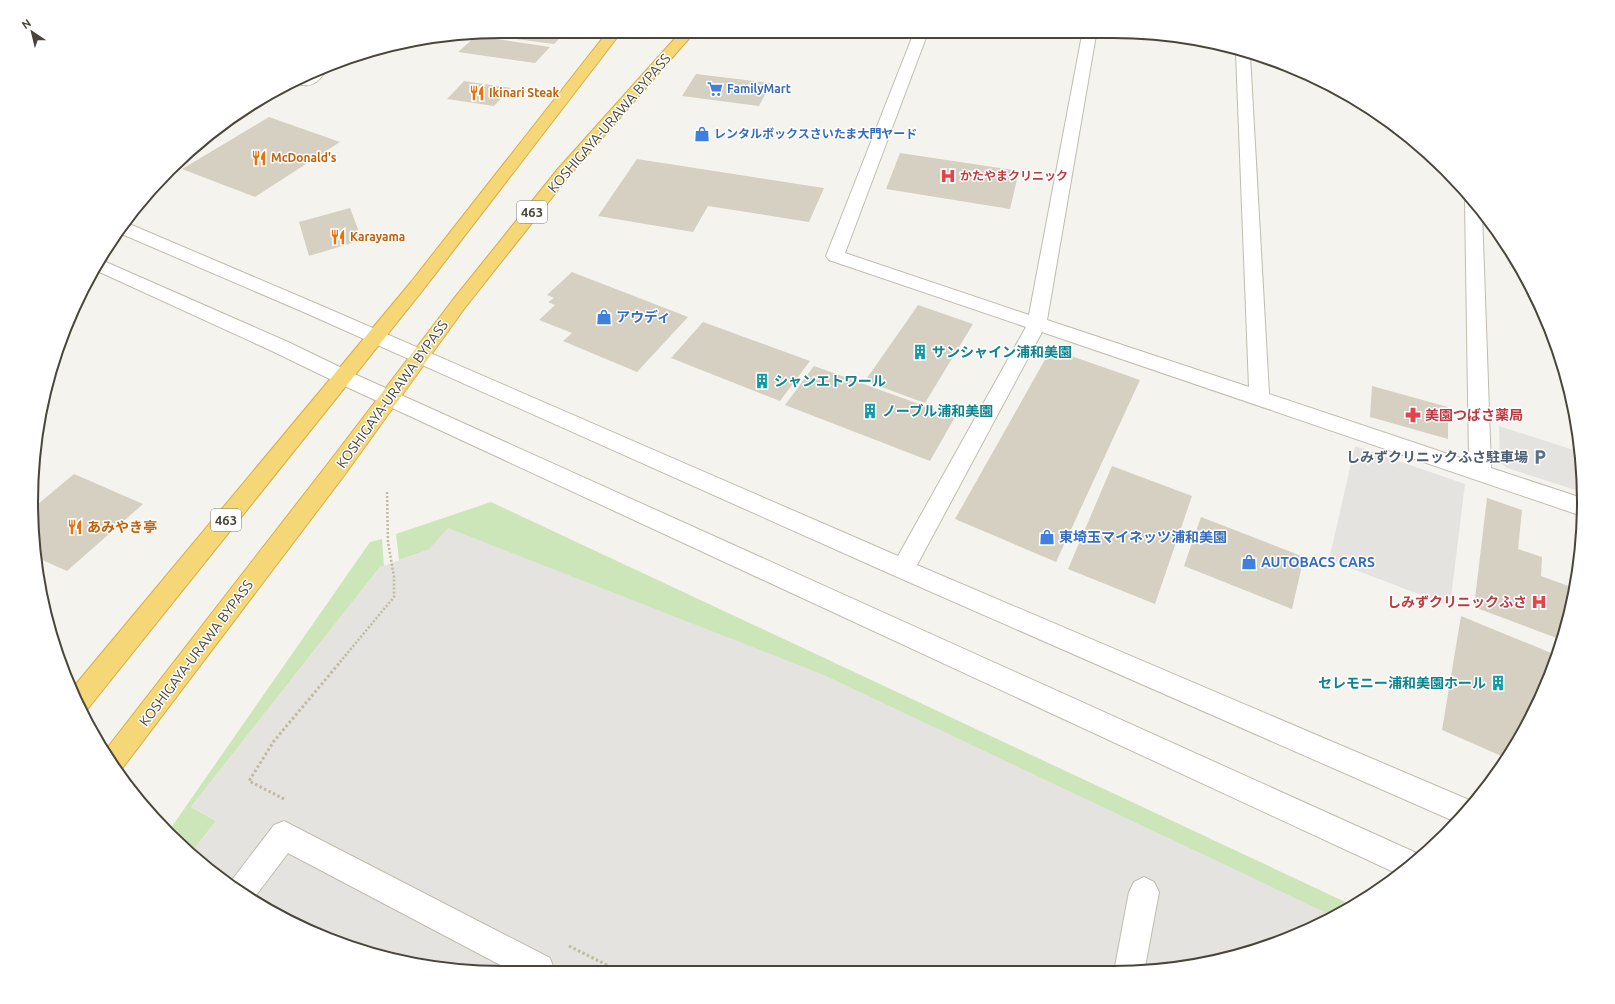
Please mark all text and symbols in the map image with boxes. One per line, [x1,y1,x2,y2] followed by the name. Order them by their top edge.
[12,12,52,52] north arrow
[19,17,33,31] text: N
[544,50,674,196] street label: KOSHIGAYA-URAWA BYPASS
[706,80,724,98] supermarket icon: FamilyMart
[727,82,791,95] place label: FamilyMart
[468,84,486,102] restaurant icon: Ikinari Steak
[489,86,560,99] place label: Ikinari Steak
[693,125,711,143] shop icon: レンタルボックスさいたま大門ヤード
[714,127,917,140] place label: レンタルボックスさいたま大門ヤード
[250,149,268,167] restaurant icon: McDonald's
[271,151,337,164] place label: McDonald's
[939,167,957,185] hospital icon: かたやまクリニック
[960,169,1068,182] place label: かたやまクリニック
[517,201,547,223] road number: 463
[329,228,347,246] restaurant icon: Karayama
[350,230,405,243] place label: Karayama
[595,308,613,326] shop icon: アウディ
[616,309,671,325] place label: アウディ
[333,317,451,471] street label: KOSHIGAYA-URAWA BYPASS
[911,343,929,361] building icon: サンシャイン浦和美園
[932,344,1072,360] place label: サンシャイン浦和美園
[753,372,771,390] building icon: シャンエトワール
[774,373,886,389] place label: シャンエトワール
[861,402,879,420] building icon: ノーブル浦和美園
[882,403,993,419] place label: ノーブル浦和美園
[1404,406,1422,424] pharmacy icon: 美園つばさ薬局
[1425,407,1523,423] place label: 美園つばさ薬局
[1531,448,1549,466] parking icon: しみずクリニックふさ駐車場
[1346,449,1528,465] place label: しみずクリニックふさ駐車場
[211,509,241,531] road number: 463
[66,518,84,536] restaurant icon: あみやき亭
[87,519,157,535] place label: あみやき亭
[1038,528,1056,546] shop icon: 東埼玉マイネッツ浦和美園
[1059,529,1227,545] place label: 東埼玉マイネッツ浦和美園
[1240,553,1258,571] shop icon: AUTOBACS CARS
[1261,554,1375,570] place label: AUTOBACS CARS
[136,577,256,729] street label: KOSHIGAYA-URAWA BYPASS
[1530,593,1548,611] hospital icon: しみずクリニックふさ
[1387,594,1527,610] place label: しみずクリニックふさ
[1489,674,1507,692] building icon: セレモニー浦和美園ホール
[1318,675,1486,691] place label: セレモニー浦和美園ホール

